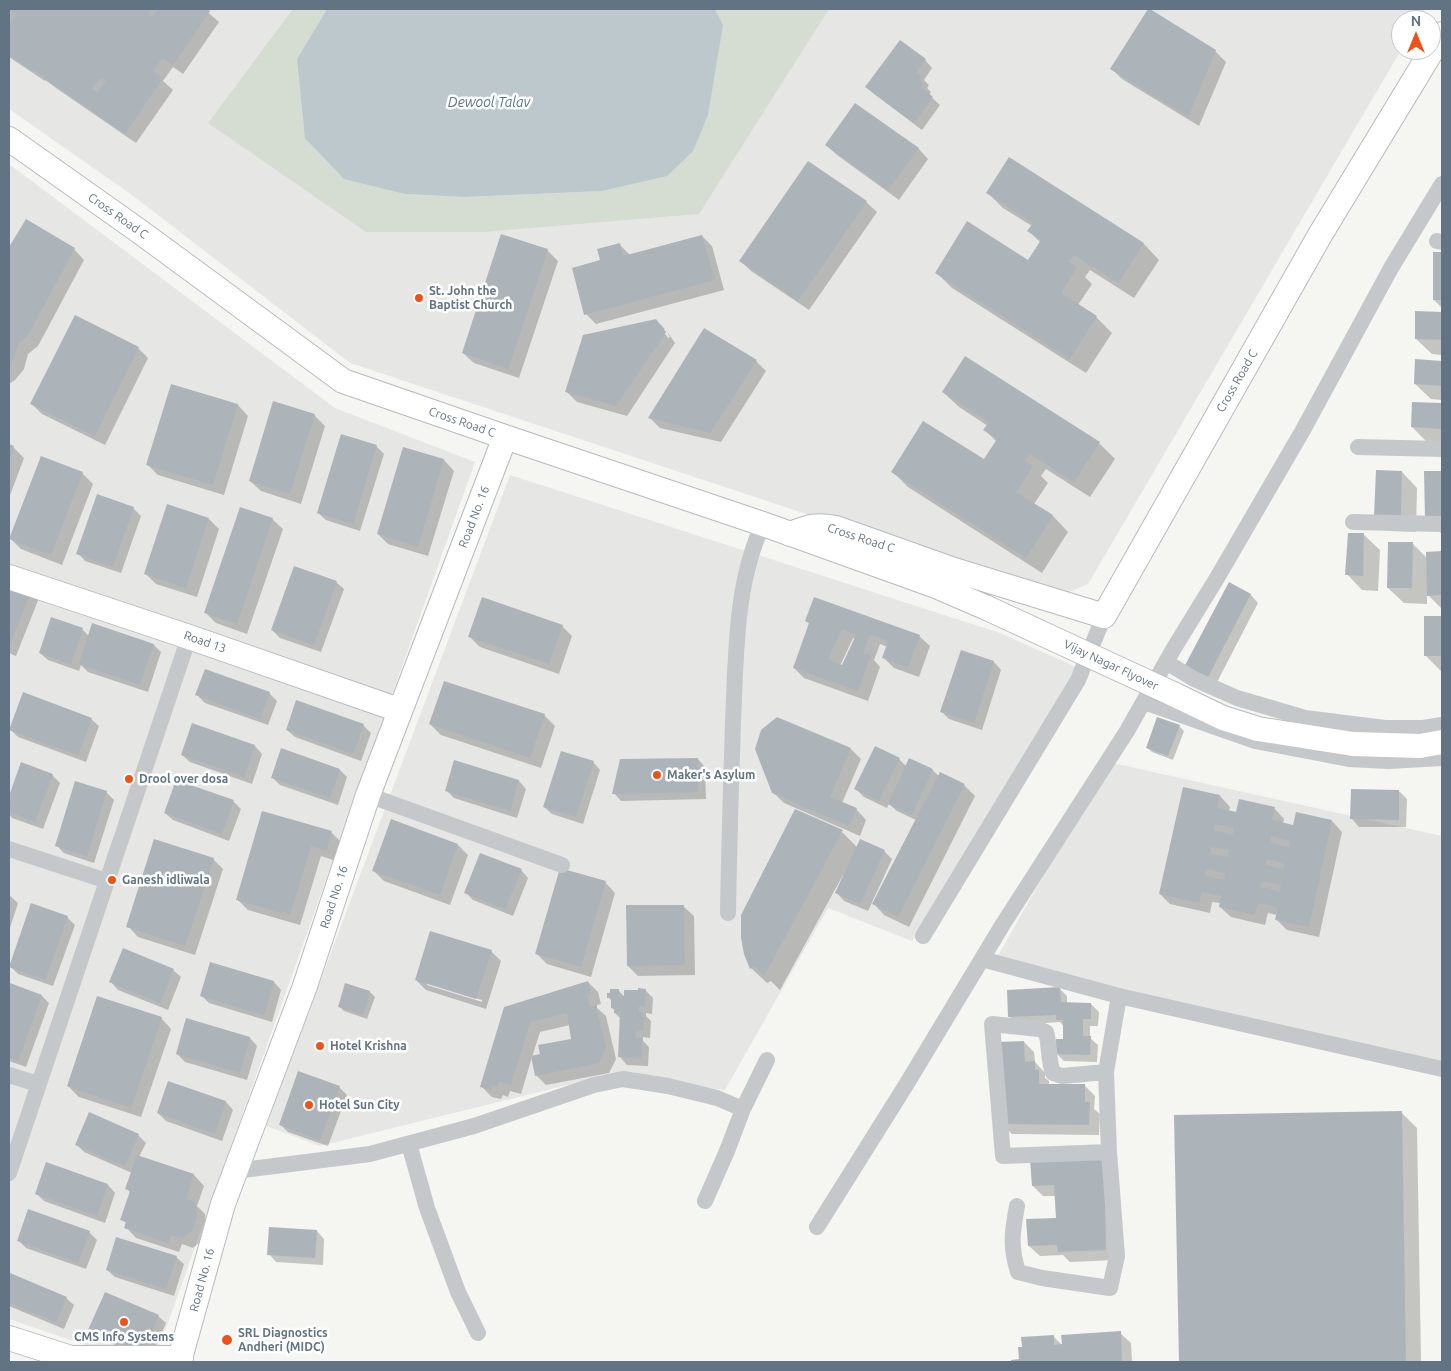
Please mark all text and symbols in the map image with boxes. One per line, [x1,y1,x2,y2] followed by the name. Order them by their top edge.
[1391,10,1441,60] north arrow
[1411,13,1421,29] text: N
[448,94,530,110] water label: Dewool Talav
[85,190,151,242] street label: Cross Road C
[429,284,512,312] place label: St. John the Baptist Church
[413,292,425,304] marker: St. John the Baptist Church
[1213,347,1261,415] street label: Cross Road C
[427,404,497,440] street label: Cross Road C
[456,484,492,550] street label: Road No. 16
[826,520,896,556] street label: Cross Road C
[182,628,228,656] street label: Road 13
[1061,637,1161,693] street label: Vijay Nagar Flyover
[667,768,755,782] place label: Maker's Asylum
[651,769,663,781] marker: Maker's Asylum
[139,772,228,786] place label: Drool over dosa
[123,773,135,785] marker: Drool over dosa
[317,864,351,930] street label: Road No. 16
[122,873,210,887] place label: Ganesh idliwala
[106,874,118,886] marker: Ganesh idliwala
[330,1039,407,1053] place label: Hotel Krishna
[314,1040,326,1052] marker: Hotel Krishna
[319,1098,400,1112] place label: Hotel Sun City
[303,1099,315,1111] marker: Hotel Sun City
[187,1247,217,1313] street label: Road No. 16
[118,1316,130,1328] marker: CMS Info Systems
[238,1326,328,1354] place label: SRL Diagnostics Andheri (MIDC)
[74,1330,174,1344] place label: CMS Info Systems
[220,1333,234,1347] marker: SRL Diagnostics Andheri (MIDC)

